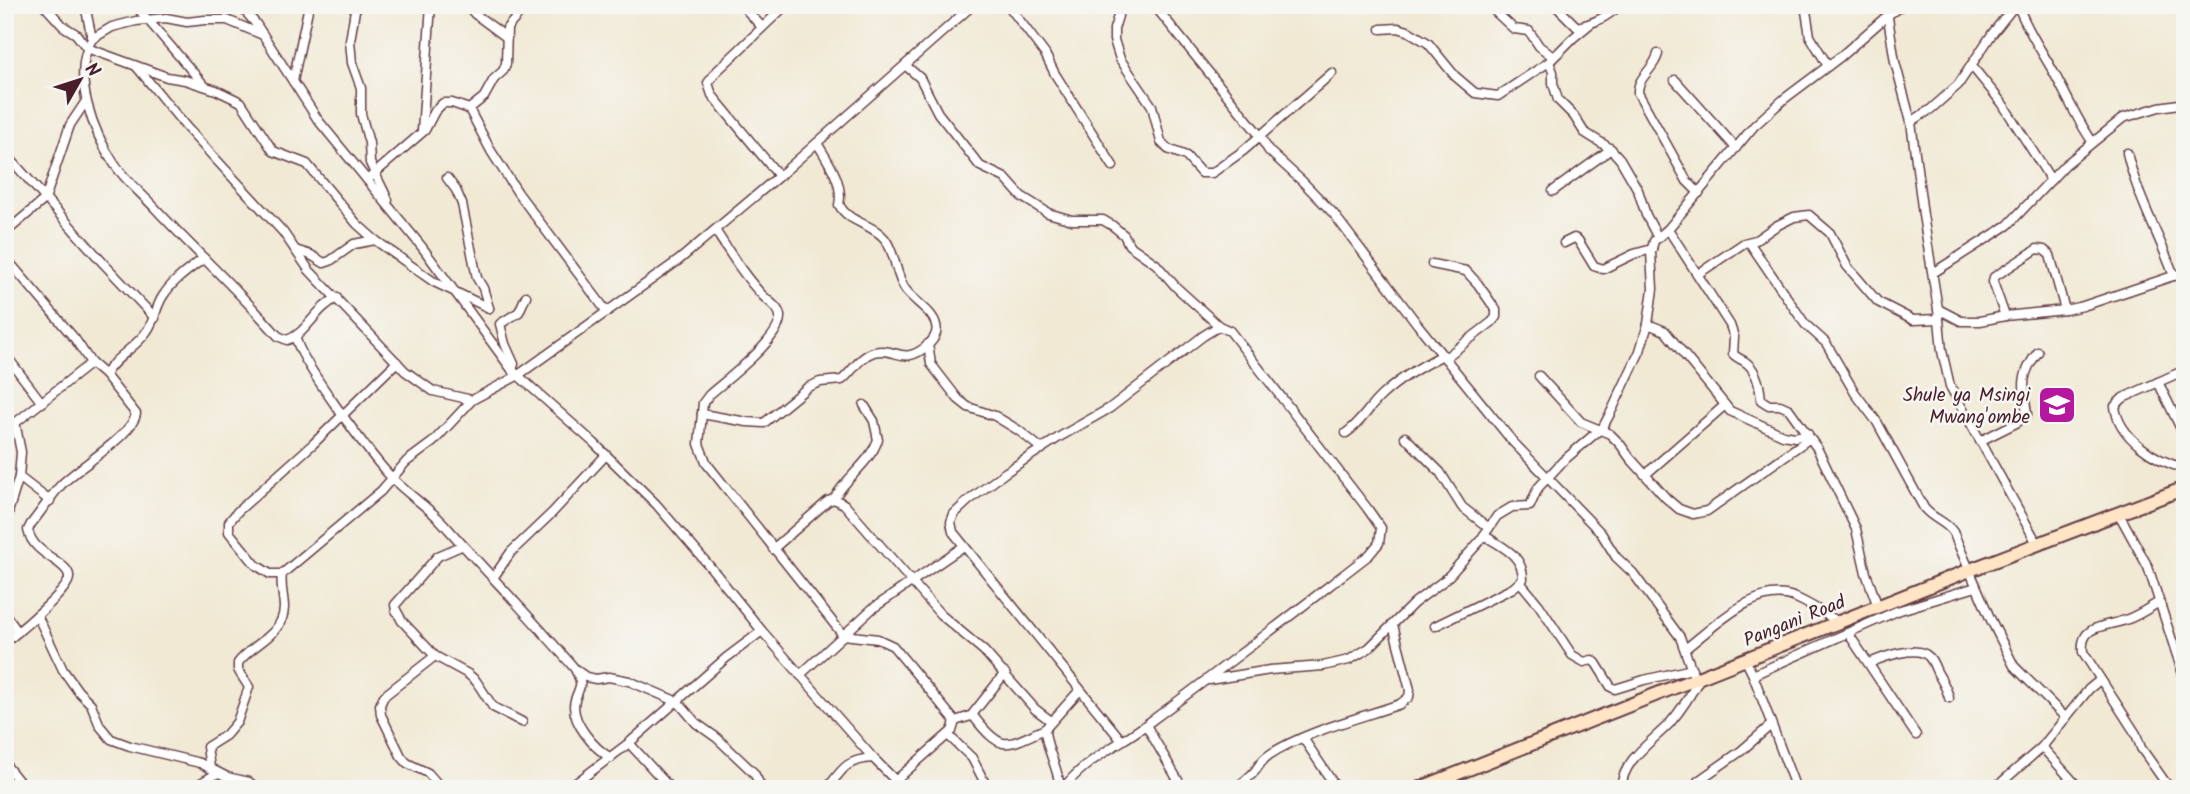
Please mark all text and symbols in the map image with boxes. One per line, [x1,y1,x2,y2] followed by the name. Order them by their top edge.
[46,46,116,116] north arrow
[76,56,107,85] text: N
[1903,381,2031,433] place label: Shule ya Msingi Mwang'ombe
[2036,384,2078,426] school or university icon: Shule ya Msingi Mwang'ombe
[1739,588,1851,656] street label: Pangani Road

